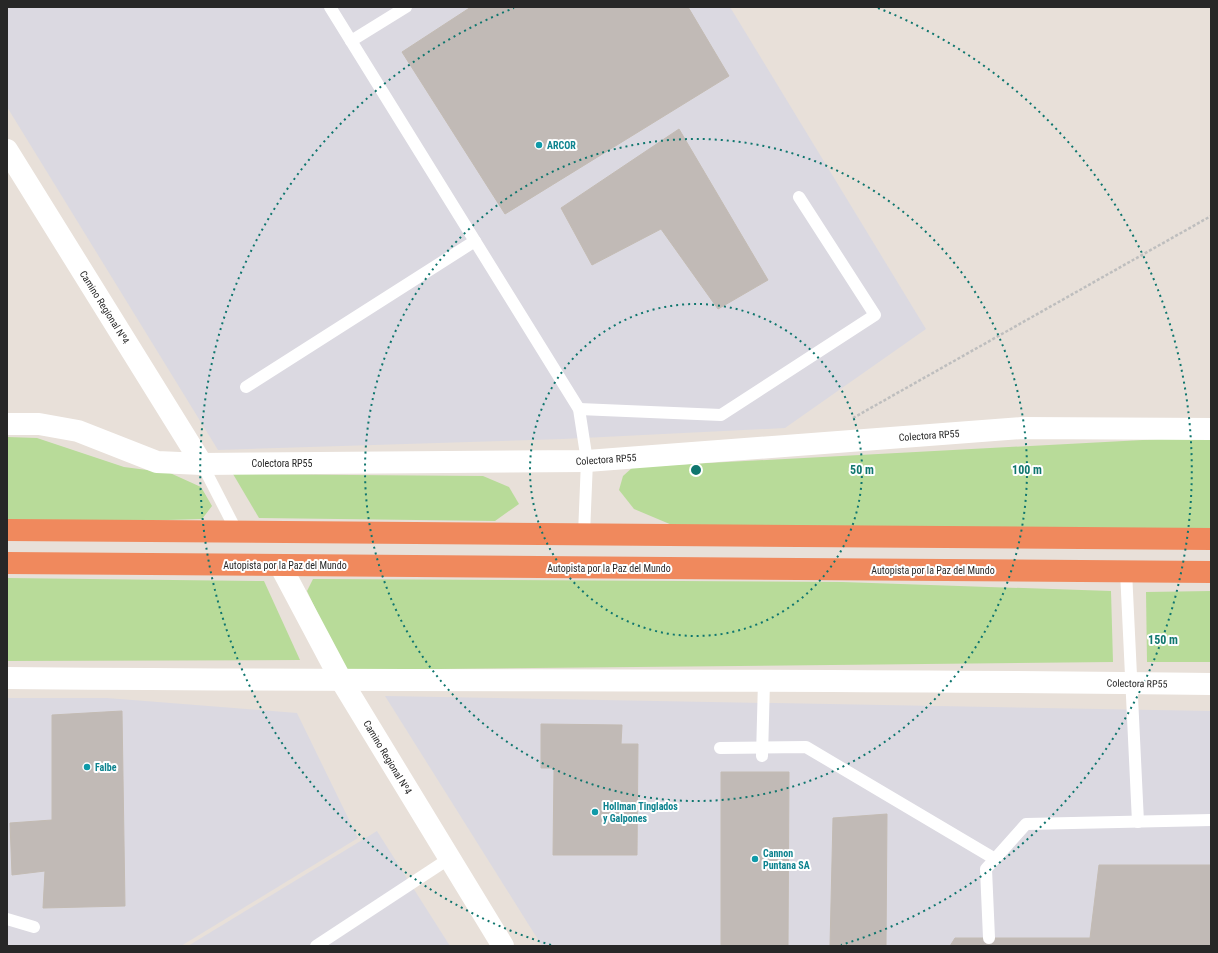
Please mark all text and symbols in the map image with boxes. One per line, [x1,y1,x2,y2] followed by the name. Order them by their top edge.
[534,140,544,150] marker: ARCOR
[547,140,576,151] place label: ARCOR
[78,269,132,346] street label: Camino Regional Nº4
[898,428,960,443] street label: Colectora RP55
[575,452,637,467] street label: Colectora RP55
[252,458,312,469] street label: Colectora RP55
[689,463,703,477] centre of rings
[850,463,874,477] text: 50 m
[1012,463,1042,477] text: 100 m
[223,560,347,571] street label: Autopista por la Paz del Mundo
[547,563,671,574] street label: Autopista por la Paz del Mundo
[871,565,995,576] street label: Autopista por la Paz del Mundo
[1148,633,1178,647] text: 150 m
[1106,677,1168,690] street label: Colectora RP55
[361,718,414,796] street label: Camino Regional Nº4
[82,762,92,772] marker: Falbe
[95,762,117,773] place label: Falbe
[603,801,678,824] place label: Hollman Tinglados y Galpones
[590,807,600,817] marker: Hollman Tinglados y Galpones
[763,848,810,871] place label: Cannon Puntana SA
[750,854,760,864] marker: Cannon Puntana SA

